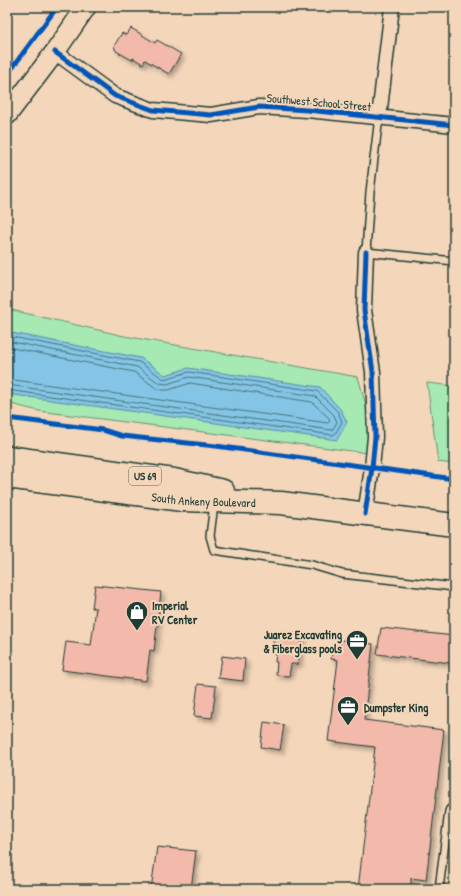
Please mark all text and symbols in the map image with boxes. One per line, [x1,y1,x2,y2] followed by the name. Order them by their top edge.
[266,89,373,115] street label: Southwest School Street
[129,467,161,485] road number: US 69
[151,488,256,511] street label: South Ankeny Boulevard
[152,597,198,628] place label: Imperial RV Center
[124,599,150,632] shop icon: Imperial RV Center
[263,626,343,658] place label: Juarez Excavating & Fiberglass pools
[344,628,370,661] office icon: Juarez Excavating & Fiberglass pools
[335,694,361,727] office icon: Dumpster King
[364,699,429,717] place label: Dumpster King

